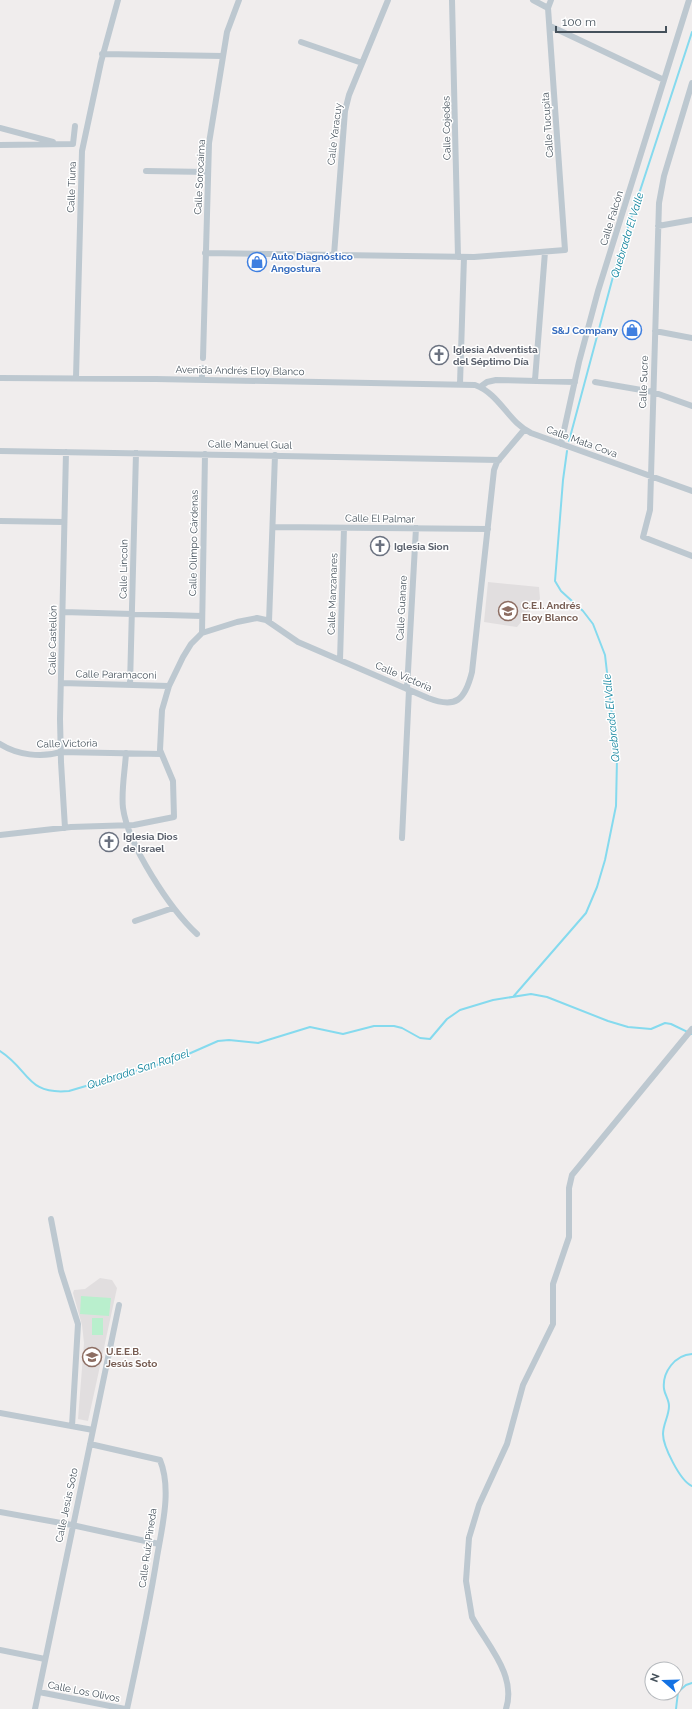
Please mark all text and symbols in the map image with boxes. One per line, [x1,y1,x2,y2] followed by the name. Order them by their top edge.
[556,8,666,34] scale bar
[562,15,596,29] text: 100 m
[540,92,555,158] street label: Calle Tucupita
[440,96,453,160] street label: Calle Cojedes
[325,102,344,166] street label: Calle Yaracuy
[192,139,207,215] street label: Calle Sorocaima
[65,161,78,213] street label: Calle Tiuna
[598,189,625,247] street label: Calle Falcón
[608,191,647,279] water label: Quebrada El Valle
[246,251,268,273] shop icon: Auto Diagnóstico Angostura
[271,251,353,274] place label: Auto Diagnóstico Angostura
[621,319,643,341] shop icon: S&J Company
[552,325,618,336] place label: S&J Company
[428,344,450,366] church icon: Iglesia Adventista del Séptimo Día
[453,344,538,367] place label: Iglesia Adventista del Séptimo Día
[637,355,650,409] street label: Calle Sucre
[175,364,305,377] street label: Avenida Andrés Eloy Blanco
[545,423,619,459] street label: Calle Mata Cova
[208,438,292,451] street label: Calle Manuel Gual
[187,490,200,596] street label: Calle Olimpo Cárdenas
[345,512,415,525] street label: Calle El Palmar
[369,535,391,557] church icon: Iglesia Sion
[117,539,130,599] street label: Calle Lincoln
[394,541,449,552] place label: Iglesia Sion
[326,553,339,635] street label: Calle Manzanares
[394,575,409,641] street label: Calle Guanare
[497,600,519,622] school or university icon: C.E.I. Andrés Eloy Blanco
[522,600,581,623] place label: C.E.I. Andrés Eloy Blanco
[46,605,59,675] street label: Calle Castellón
[374,660,434,693] street label: Calle Victoria
[76,668,156,681] street label: Calle Paramaconi
[600,673,623,763] water label: Quebrada El Valle
[37,737,97,750] street label: Calle Victoria
[98,831,120,853] church icon: Iglesia Dios de Israel
[123,831,178,854] place label: Iglesia Dios de Israel
[85,1047,191,1092] water label: Quebrada San Rafael
[81,1346,103,1368] school or university icon: U.E.E.B. Jesús Soto
[106,1346,157,1369] place label: U.E.E.B. Jesús Soto
[53,1467,80,1543] street label: Calle Jesús Soto
[136,1508,159,1588] street label: Calle Ruíz Pineda
[644,1661,684,1701] north arrow
[648,1672,663,1684] text: N
[47,1679,121,1704] street label: Calle Los Olivos

